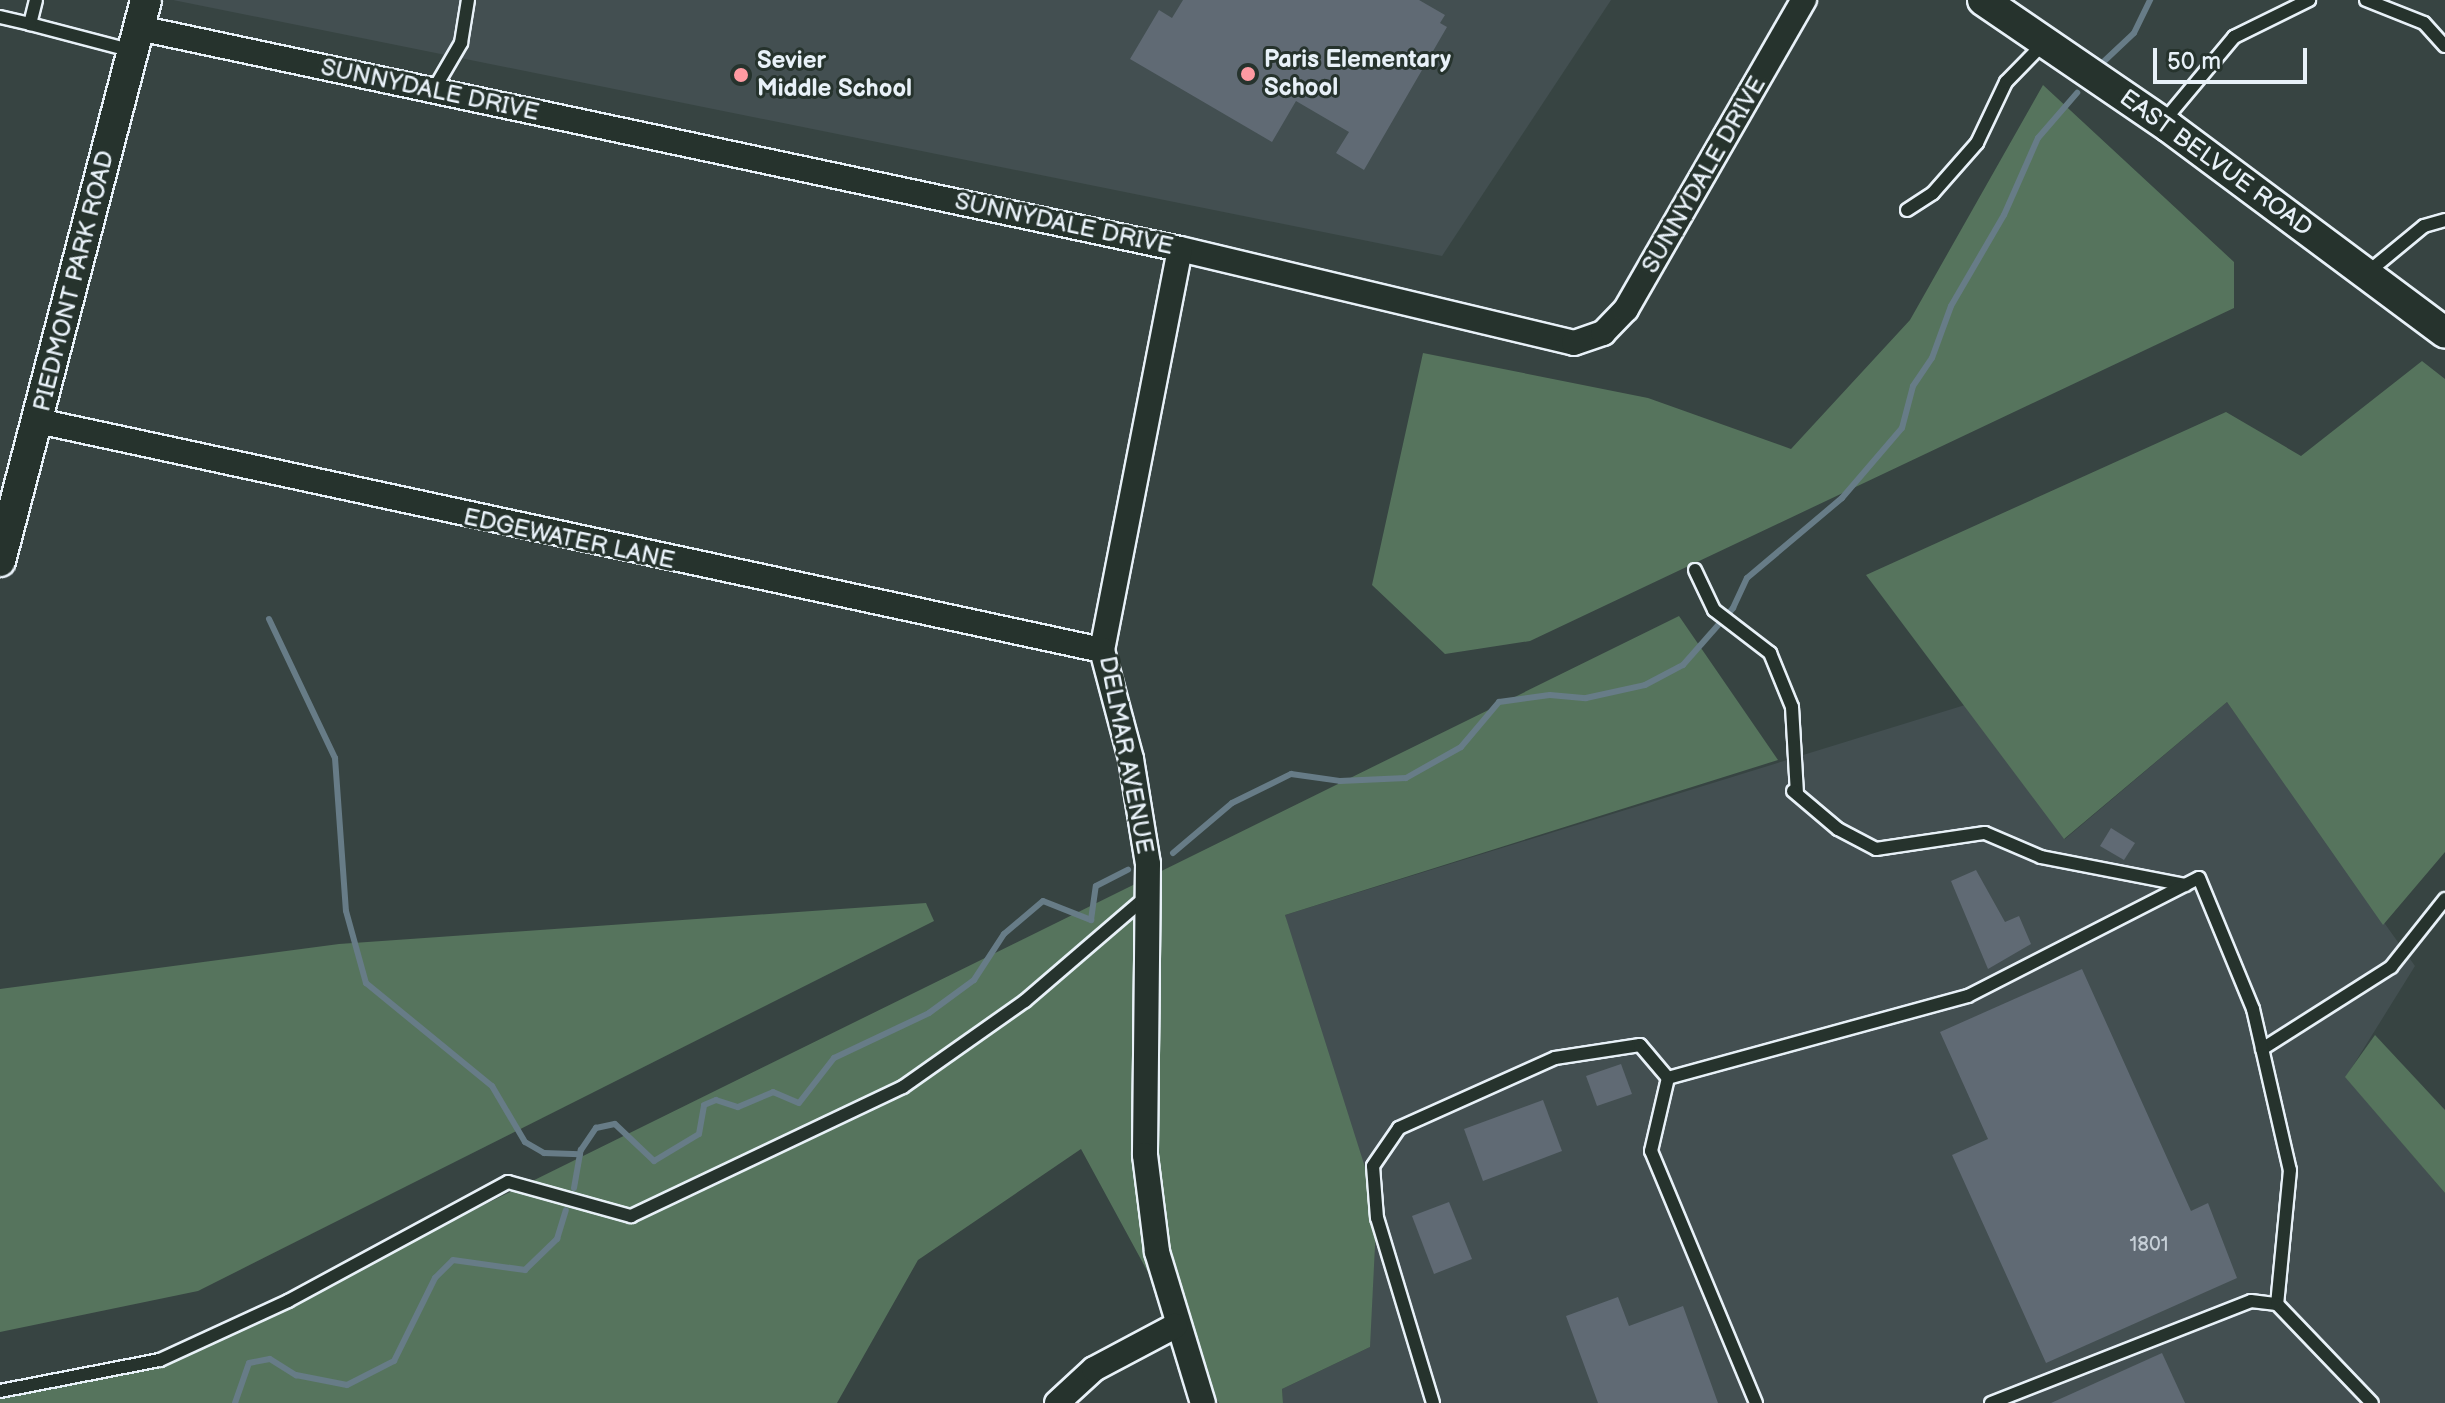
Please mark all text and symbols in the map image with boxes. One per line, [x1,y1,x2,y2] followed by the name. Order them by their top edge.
[2157,32,2311,82] scale bar
[1264,46,1451,102] place label: Paris Elementary School
[757,47,912,103] place label: Sevier Middle School
[2167,47,2221,76] text: 50 m
[318,53,542,127] street label: SUNNYDALE DRIVE
[1239,65,1257,83] marker: Paris Elementary School
[732,66,750,84] marker: Sevier Middle School
[1636,72,1772,278] street label: SUNNYDALE DRIVE
[2114,83,2318,243] street label: EAST BELVUE ROAD
[28,148,120,414] street label: PIEDMONT PARK ROAD
[952,187,1176,261] street label: SUNNYDALE DRIVE
[461,503,677,575] street label: EDGEWATER LANE
[1093,654,1159,856] street label: DELMAR AVENUE
[2130,1233,2168,1257] house number: 1801

